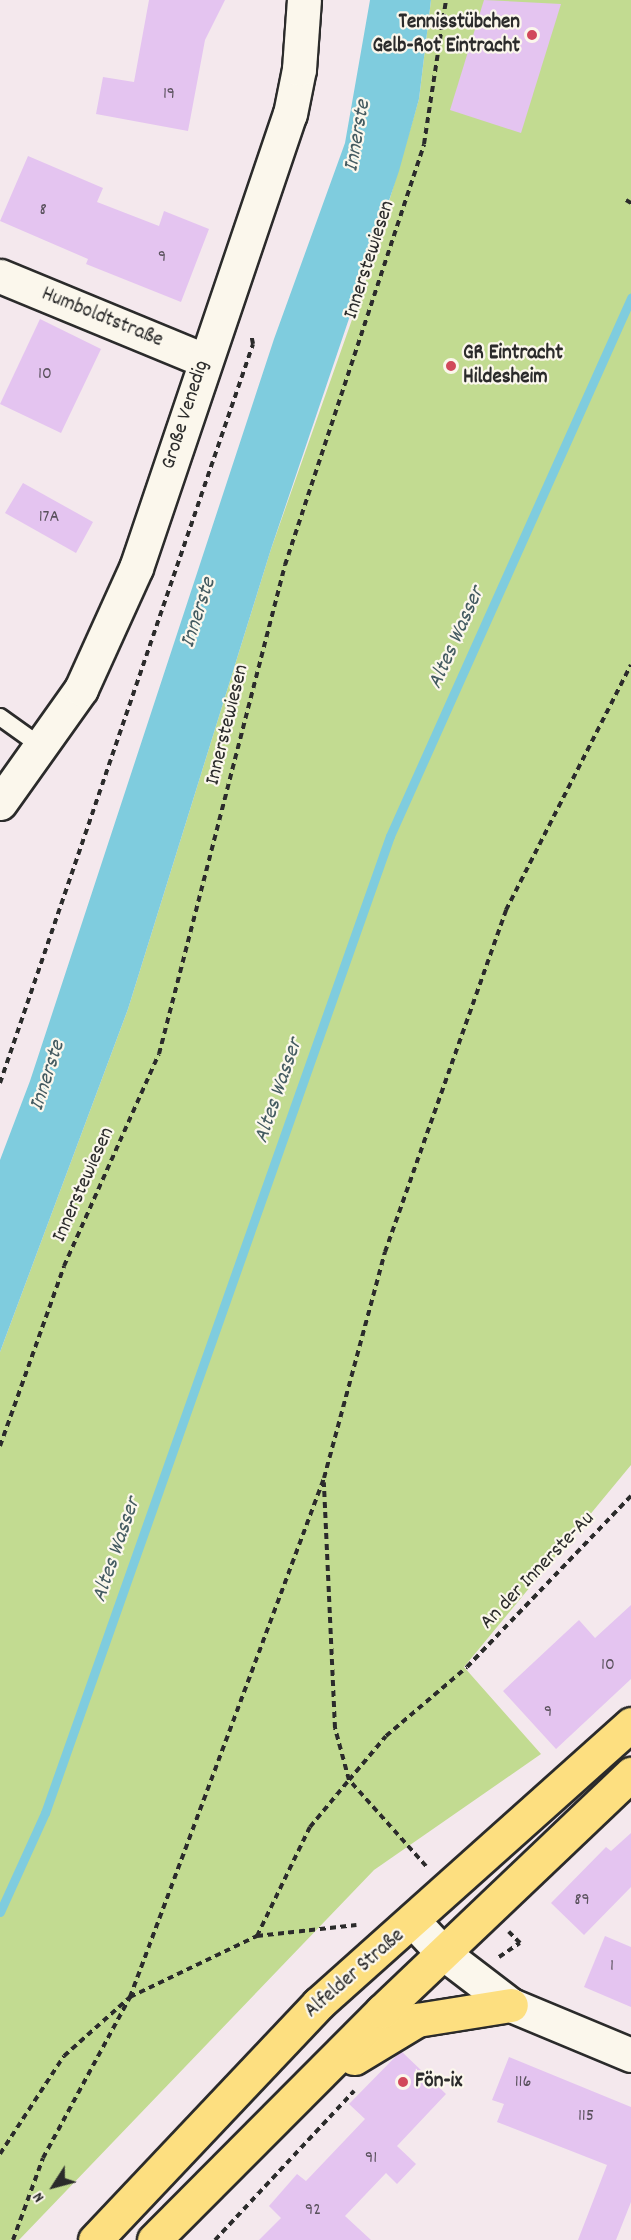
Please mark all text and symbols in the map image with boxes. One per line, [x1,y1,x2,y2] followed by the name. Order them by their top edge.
[372,10,520,60] place label: Tennisstübchen Gelb-Rot Eintracht
[525,28,539,42] marker: Tennisstübchen Gelb-Rot Eintracht
[163,84,175,106] house number: 19
[339,98,377,174] water label: Innerste
[339,198,401,322] street label: Innerstewiesen
[39,200,47,222] house number: 8
[158,247,166,269] house number: 9
[38,282,166,354] street label: Humboldtstraße
[463,341,563,391] place label: GR Eintracht Hildesheim
[157,357,215,473] street label: Große Venedig
[444,359,458,373] marker: GR Eintracht Hildesheim
[38,364,52,386] house number: 10
[39,507,59,529] house number: 17A
[175,575,223,651] water label: Innerste
[423,583,491,693] water label: Altes Wasser
[201,662,255,788] street label: Innerstewiesen
[249,1035,309,1147] water label: Altes Wasser
[24,1038,72,1114] water label: Innerste
[47,1124,121,1246] street label: Innerstewiesen
[87,1494,147,1606] water label: Altes Wasser
[475,1507,601,1635] street label: An der Innerste-Au
[601,1655,615,1677] house number: 10
[544,1702,552,1724] house number: 9
[574,1890,590,1912] house number: 89
[300,1924,410,2024] street label: Alfelder Straße
[610,1956,614,1978] house number: 1
[415,2069,462,2095] place label: Fön-ix
[515,2072,531,2094] house number: 116
[396,2075,410,2089] marker: Fön-ix
[578,2106,594,2128] house number: 115
[365,2148,377,2170] house number: 91
[24,2156,84,2216] north arrow
[27,2187,51,2207] text: N
[305,2200,321,2222] house number: 92

